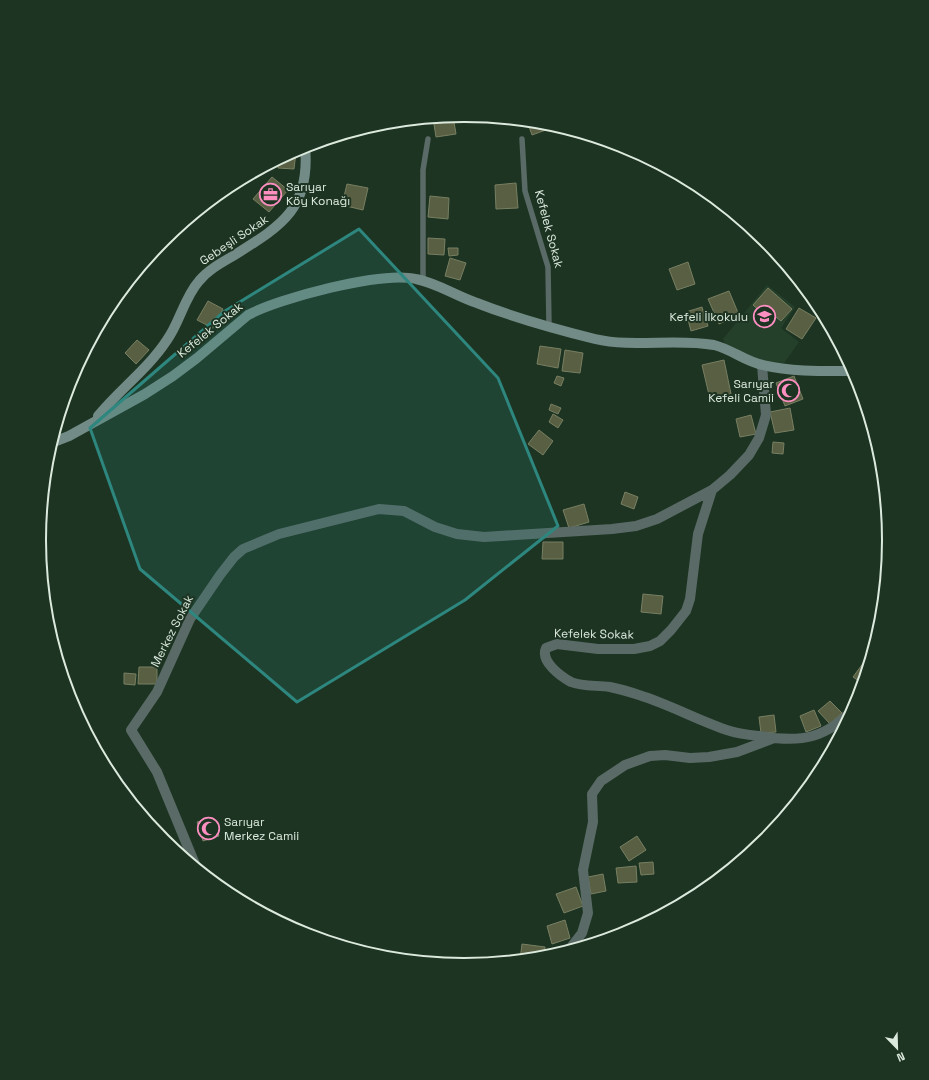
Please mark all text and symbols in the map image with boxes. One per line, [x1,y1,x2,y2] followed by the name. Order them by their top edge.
[286,179,350,209] place label: Sarıyar Köy Konağı
[257,181,283,207] office icon: Sarıyar Köy Konağı
[531,188,567,270] street label: Kefelek Sokak
[197,211,272,269] street label: Gebeşli Sokak
[174,298,247,361] street label: Kefelek Sokak
[751,304,777,330] school or university icon: Kefeli İlkokulu
[669,309,748,325] place label: Kefeli İlkokulu
[708,376,774,406] place label: Sarıyar Kefeli Camii
[776,378,802,404] mosque icon: Sarıyar Kefeli Camii
[147,592,197,670] street label: Merkez Sokak
[554,625,635,643] street label: Kefelek Sokak
[224,814,299,844] place label: Sarıyar Merkez Camii
[195,816,221,842] mosque icon: Sarıyar Merkez Camii
[877,1028,917,1068] north arrow
[895,1049,907,1065] text: N

